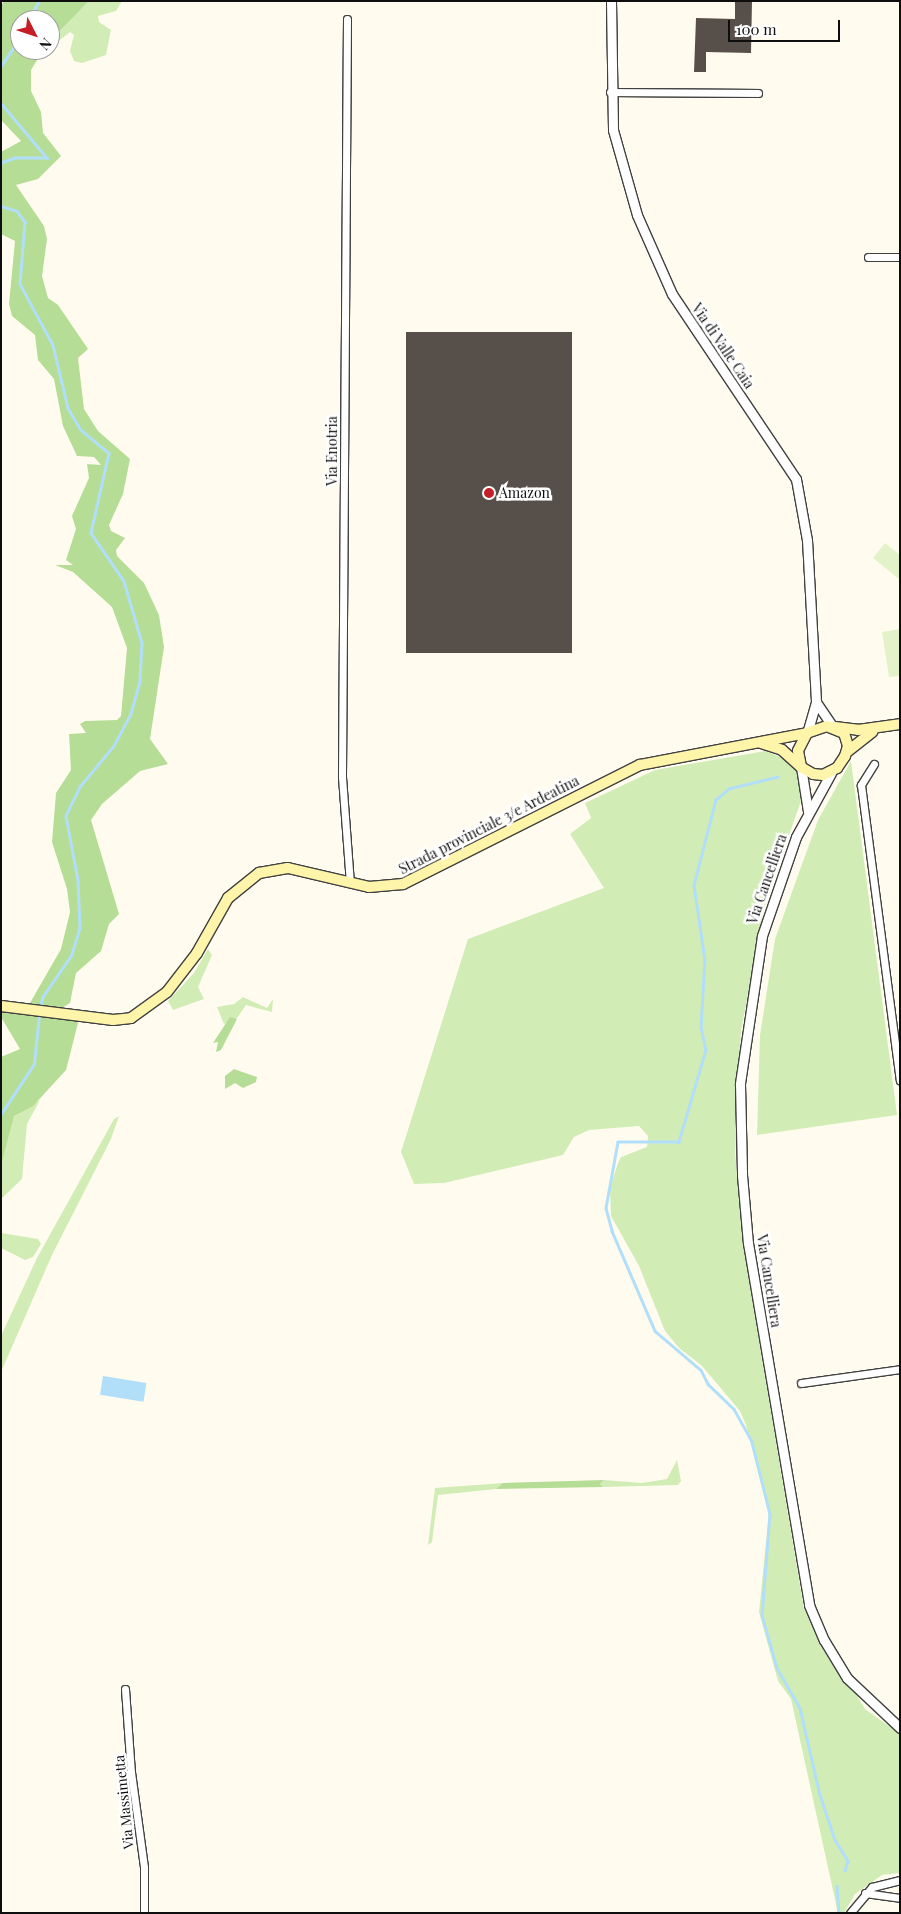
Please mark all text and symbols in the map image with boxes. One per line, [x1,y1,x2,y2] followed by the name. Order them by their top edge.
[10,10,60,60] north arrow
[731,10,844,42] scale bar
[736,19,777,39] text: 100 m
[35,34,56,55] text: N
[688,300,758,392] street label: Via di Valle Caia
[324,416,340,486] street label: Via Enotria
[499,485,550,501] place label: Amazon
[483,487,495,499] marker: Amazon
[396,772,582,878] street label: Strada provinciale 3/e Ardeatina
[744,832,790,926] street label: Via Cancelliera
[753,1233,785,1329] street label: Via Cancelliera
[111,1754,137,1850] street label: Via Massimetta

